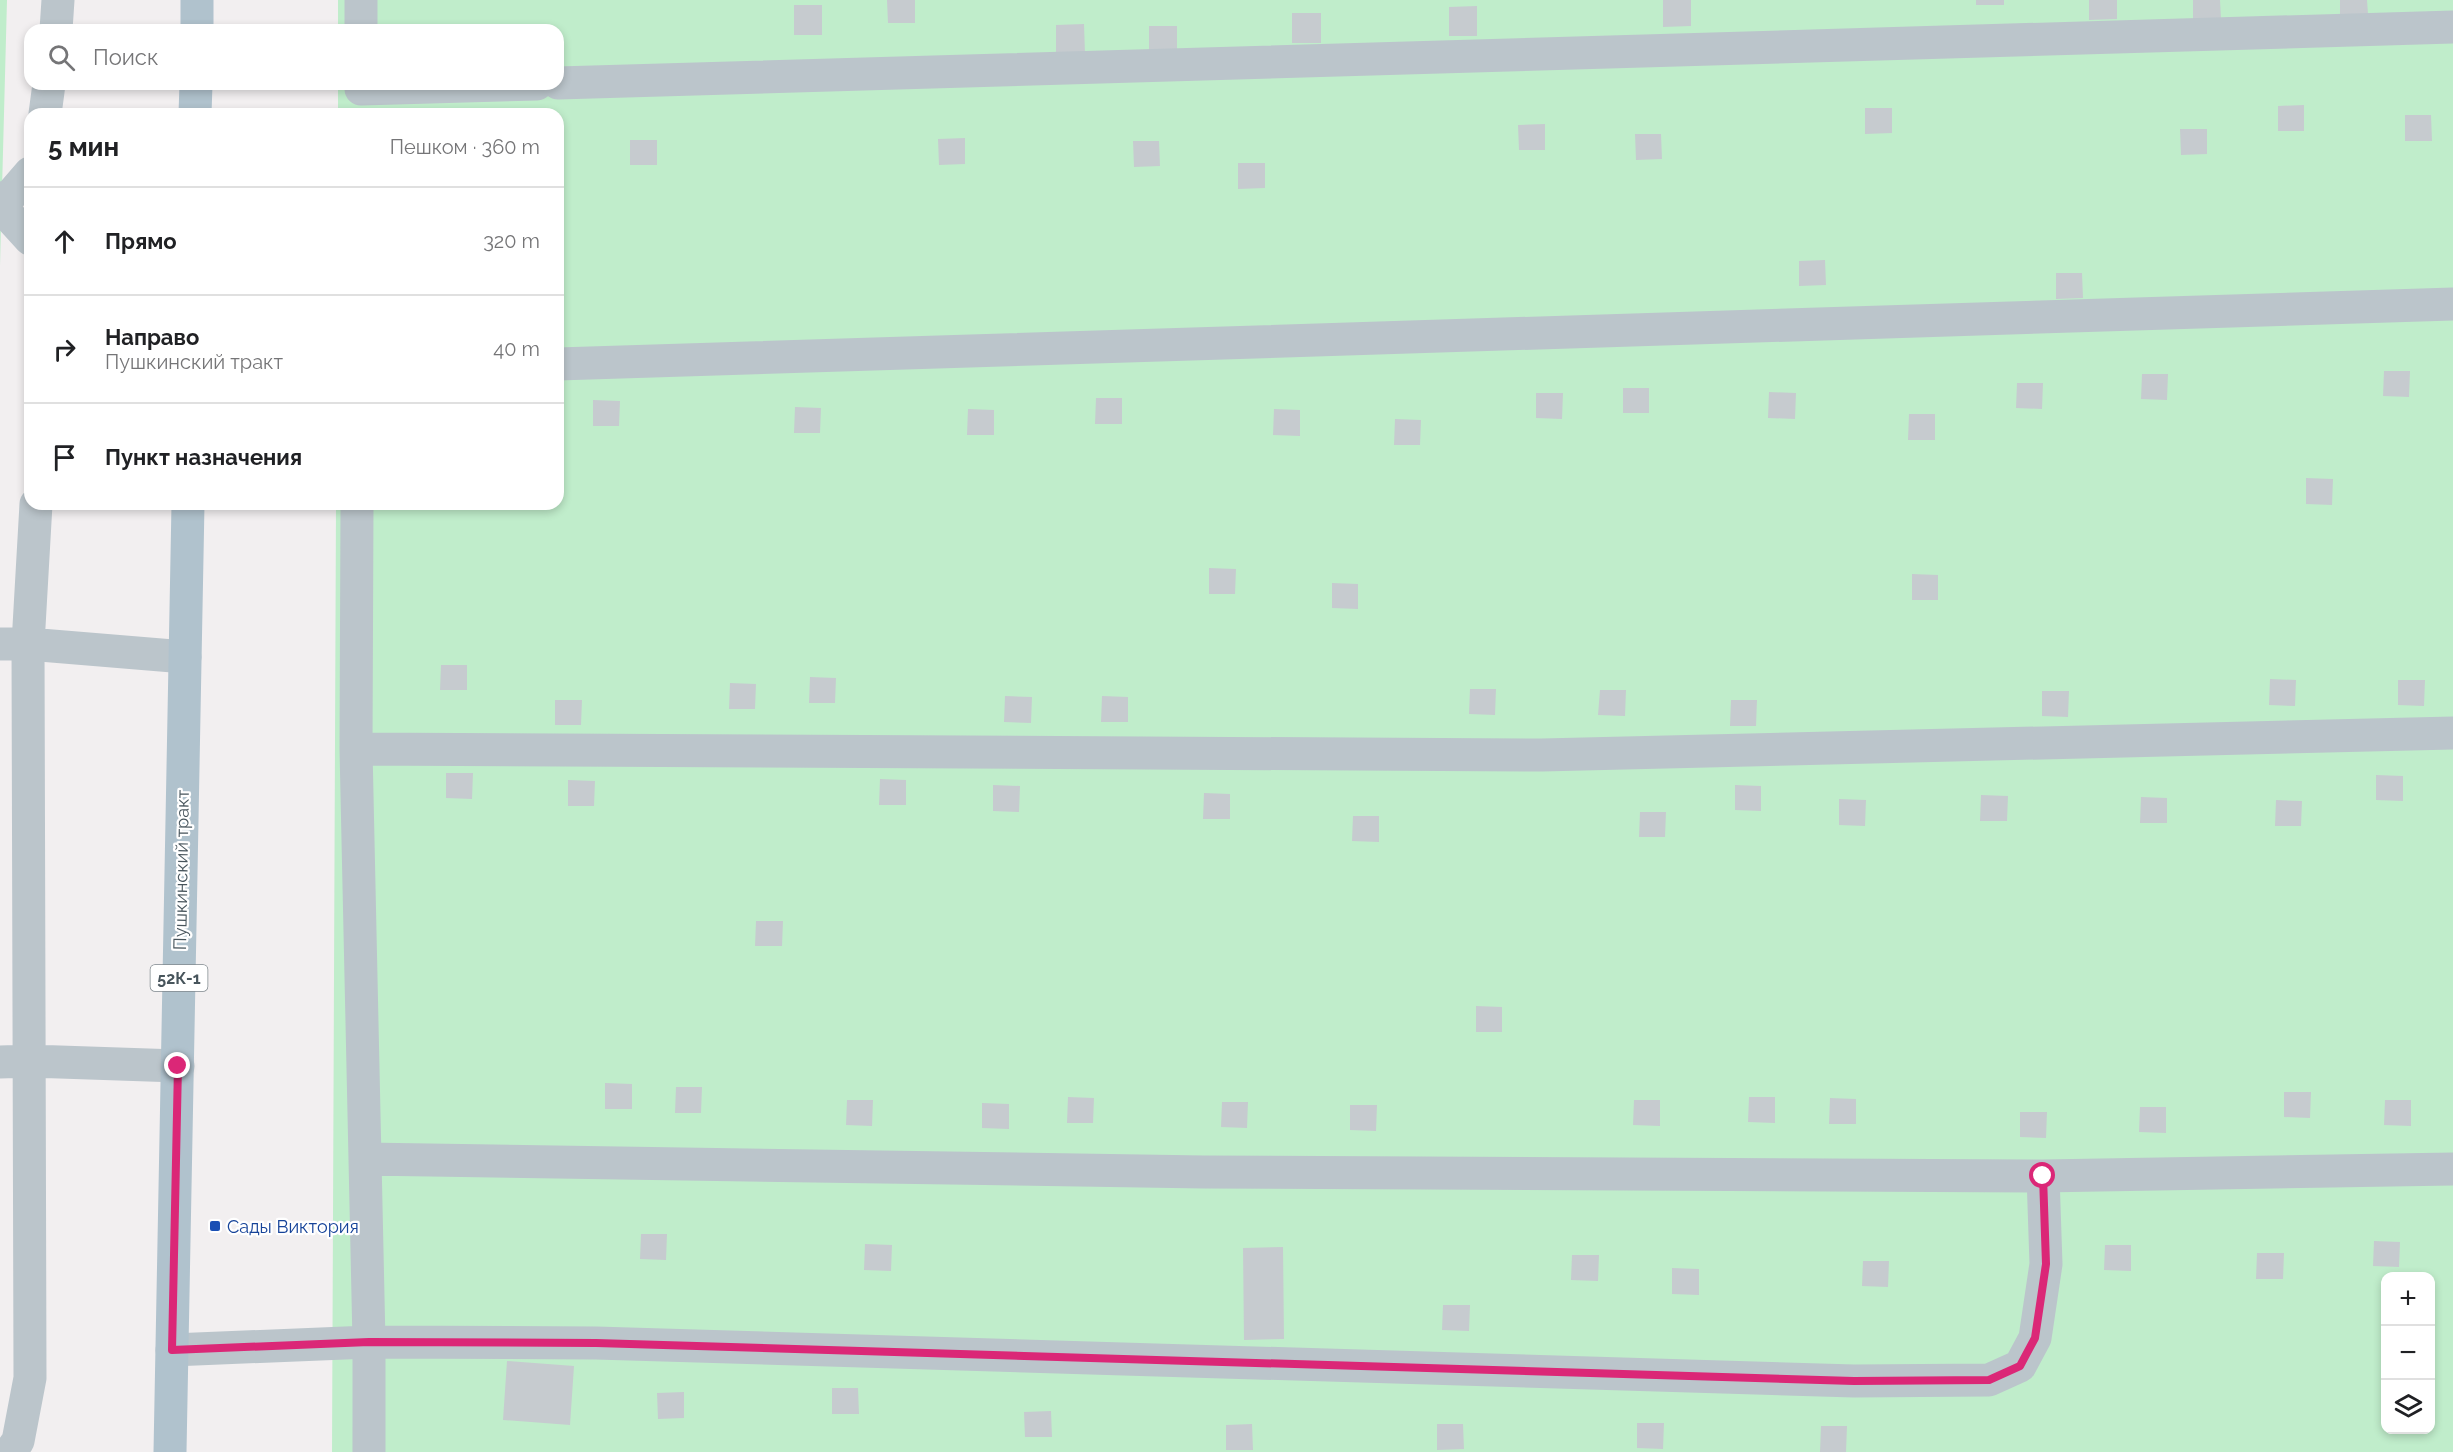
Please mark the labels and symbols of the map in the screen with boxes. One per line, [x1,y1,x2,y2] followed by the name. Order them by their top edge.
[169,789,193,950] street label: Пушкинский тракт
[150,965,207,991] road number: 52К-1
[164,1052,190,1078] route end
[2029,1162,2055,1188] route start
[227,1216,359,1237] place label: Сады Виктория
[208,1219,222,1233] marker: Сады Виктория

